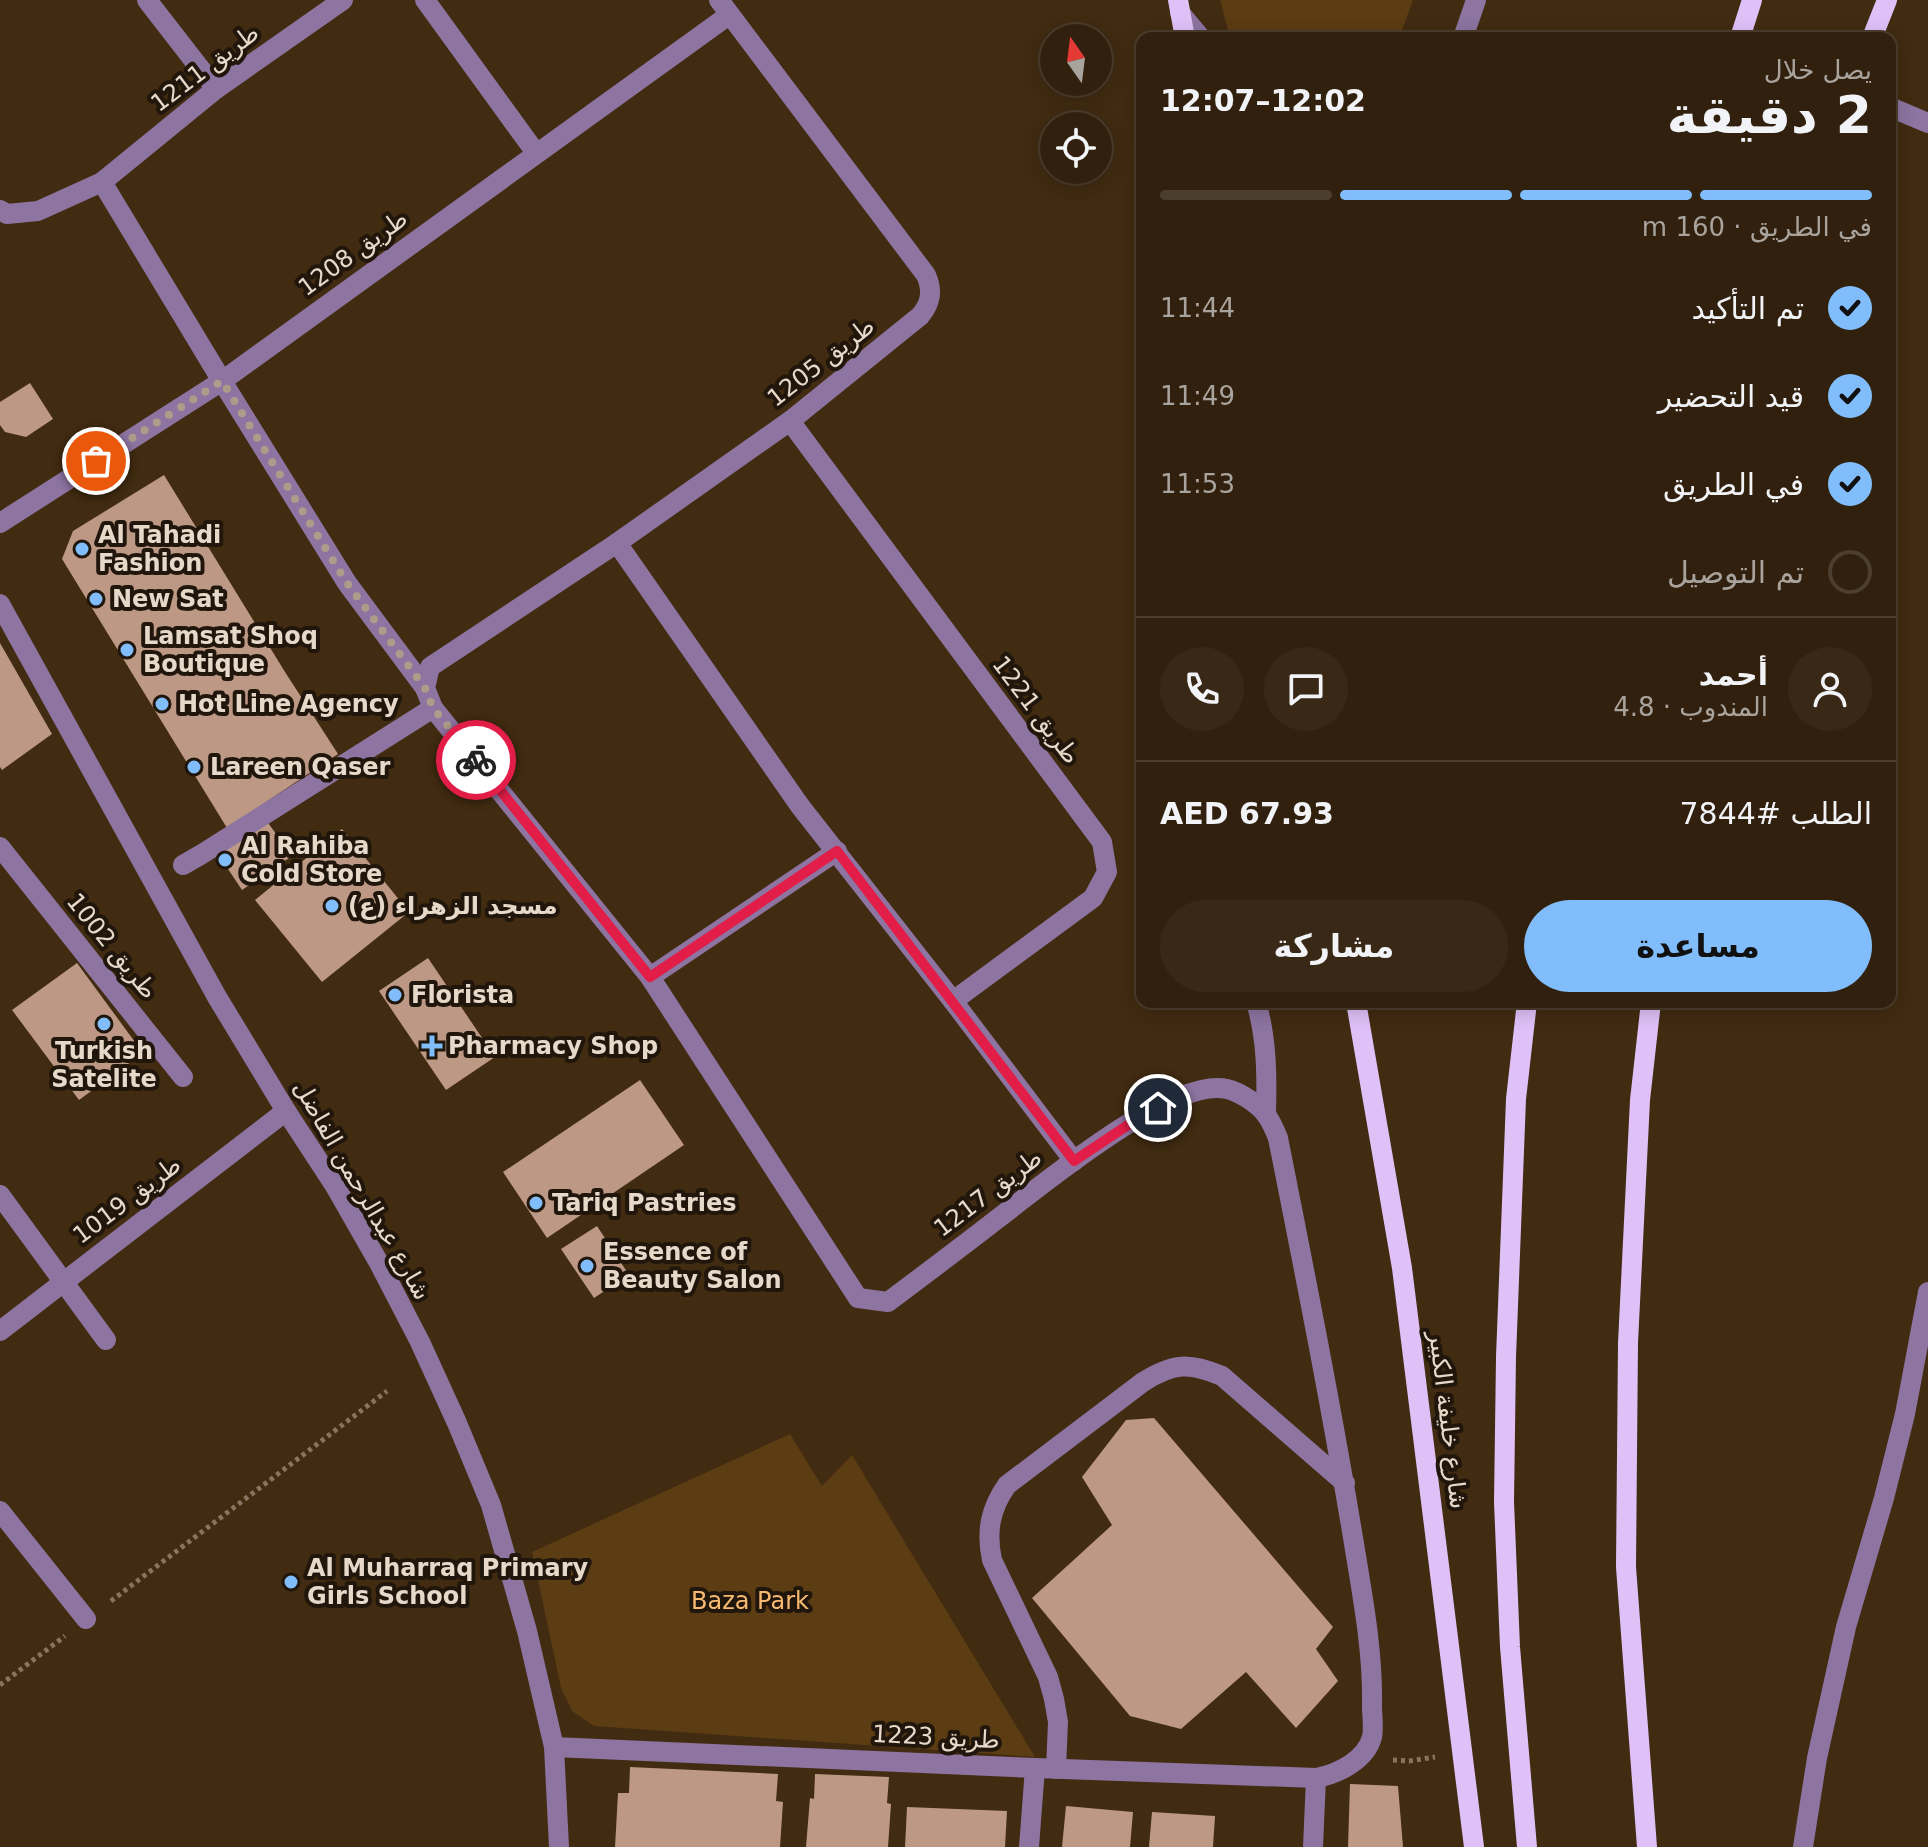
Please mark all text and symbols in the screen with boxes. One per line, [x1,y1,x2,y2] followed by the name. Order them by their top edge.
[146,18,264,118] street label: طريق 1211
[1040,24,1112,96] north arrow
[1040,24,1112,184] map controls
[1764,55,1872,85] text: يصل خلال
[1160,83,1366,118] text: 12:02–12:07
[1667,85,1872,145] text: 2 دقيقة
[1040,112,1112,184] button: locate
[293,204,413,302] street label: طريق 1208
[1642,212,1872,242] text: في الطريق · 160 m
[1828,286,1872,330] icon: check
[1691,291,1804,326] text: تم التأكيد
[1160,293,1235,323] text: 11:44
[762,312,880,412] street label: طريق 1205
[1828,374,1872,418] icon: check
[1658,379,1804,414] text: قيد التحضير
[1160,381,1235,411] text: 11:49
[62,427,130,495] pin
[74,439,118,483] icon: bag
[1828,462,1872,506] icon: check
[1663,467,1804,502] text: في الطريق
[1160,469,1235,499] text: 11:53
[98,521,221,577] place label: Al Tahadi Fashion
[73,540,91,558] marker: Al Tahadi Fashion
[1667,555,1804,590] text: تم التوصيل
[112,585,224,613] place label: New Sat
[87,590,105,608] marker: New Sat
[143,622,318,678] place label: Lamsat Shoq Boutique
[118,641,136,659] marker: Lamsat Shoq Boutique
[1160,647,1244,731] button: phone
[1264,647,1348,731] button: chat
[1788,647,1872,731] button: person
[986,651,1086,769] street label: طريق 1221
[1699,657,1768,692] text: أحمد
[178,690,399,718] place label: Hot Line Agency
[1613,692,1768,722] text: المندوب · 4.8
[153,695,171,713] marker: Hot Line Agency
[436,720,516,800] courier
[454,738,498,782] icon: bike
[210,753,390,781] place label: Lareen Qaser
[185,758,203,776] marker: Lareen Qaser
[1160,796,1334,831] text: AED 67.93
[1679,796,1872,831] text: الطلب #7844
[241,832,382,888] place label: Al Rahiba Cold Store
[216,851,234,869] marker: Al Rahiba Cold Store
[61,888,163,1004] street label: طريق 1002
[348,892,558,920] place label: مسجد الزهراء (ع)
[323,897,341,915] marker: مسجد الزهراء (ع)
[1160,900,1508,992] button: مشاركة
[1524,900,1872,992] button: مساعدة
[411,981,514,1009] place label: Florista
[386,986,404,1004] marker: Florista
[95,1015,113,1033] marker: Turkish Satelite
[448,1032,658,1060] place label: Pharmacy Shop
[51,1037,157,1093] place label: Turkish Satelite
[423,1037,441,1055] marker: Pharmacy Shop
[1124,1074,1192,1142] pin
[288,1075,436,1305] street label: شارع عبدالرحمن الفاضل
[1136,1086,1180,1130] icon: home
[929,1143,1047,1243] street label: طريق 1217
[68,1150,186,1250] street label: طريق 1019
[552,1189,737,1217] place label: Tariq Pastries
[527,1194,545,1212] marker: Tariq Pastries
[603,1238,782,1294] place label: Essence of Beauty Salon
[578,1257,596,1275] marker: Essence of Beauty Salon
[1423,1329,1473,1510] street label: شارع خليفة الكبير
[307,1554,589,1610] place label: Al Muharraq Primary Girls School
[282,1573,300,1591] marker: Al Muharraq Primary Girls School
[691,1587,809,1615] park label: Baza Park
[871,1720,1001,1754] street label: طريق 1223

